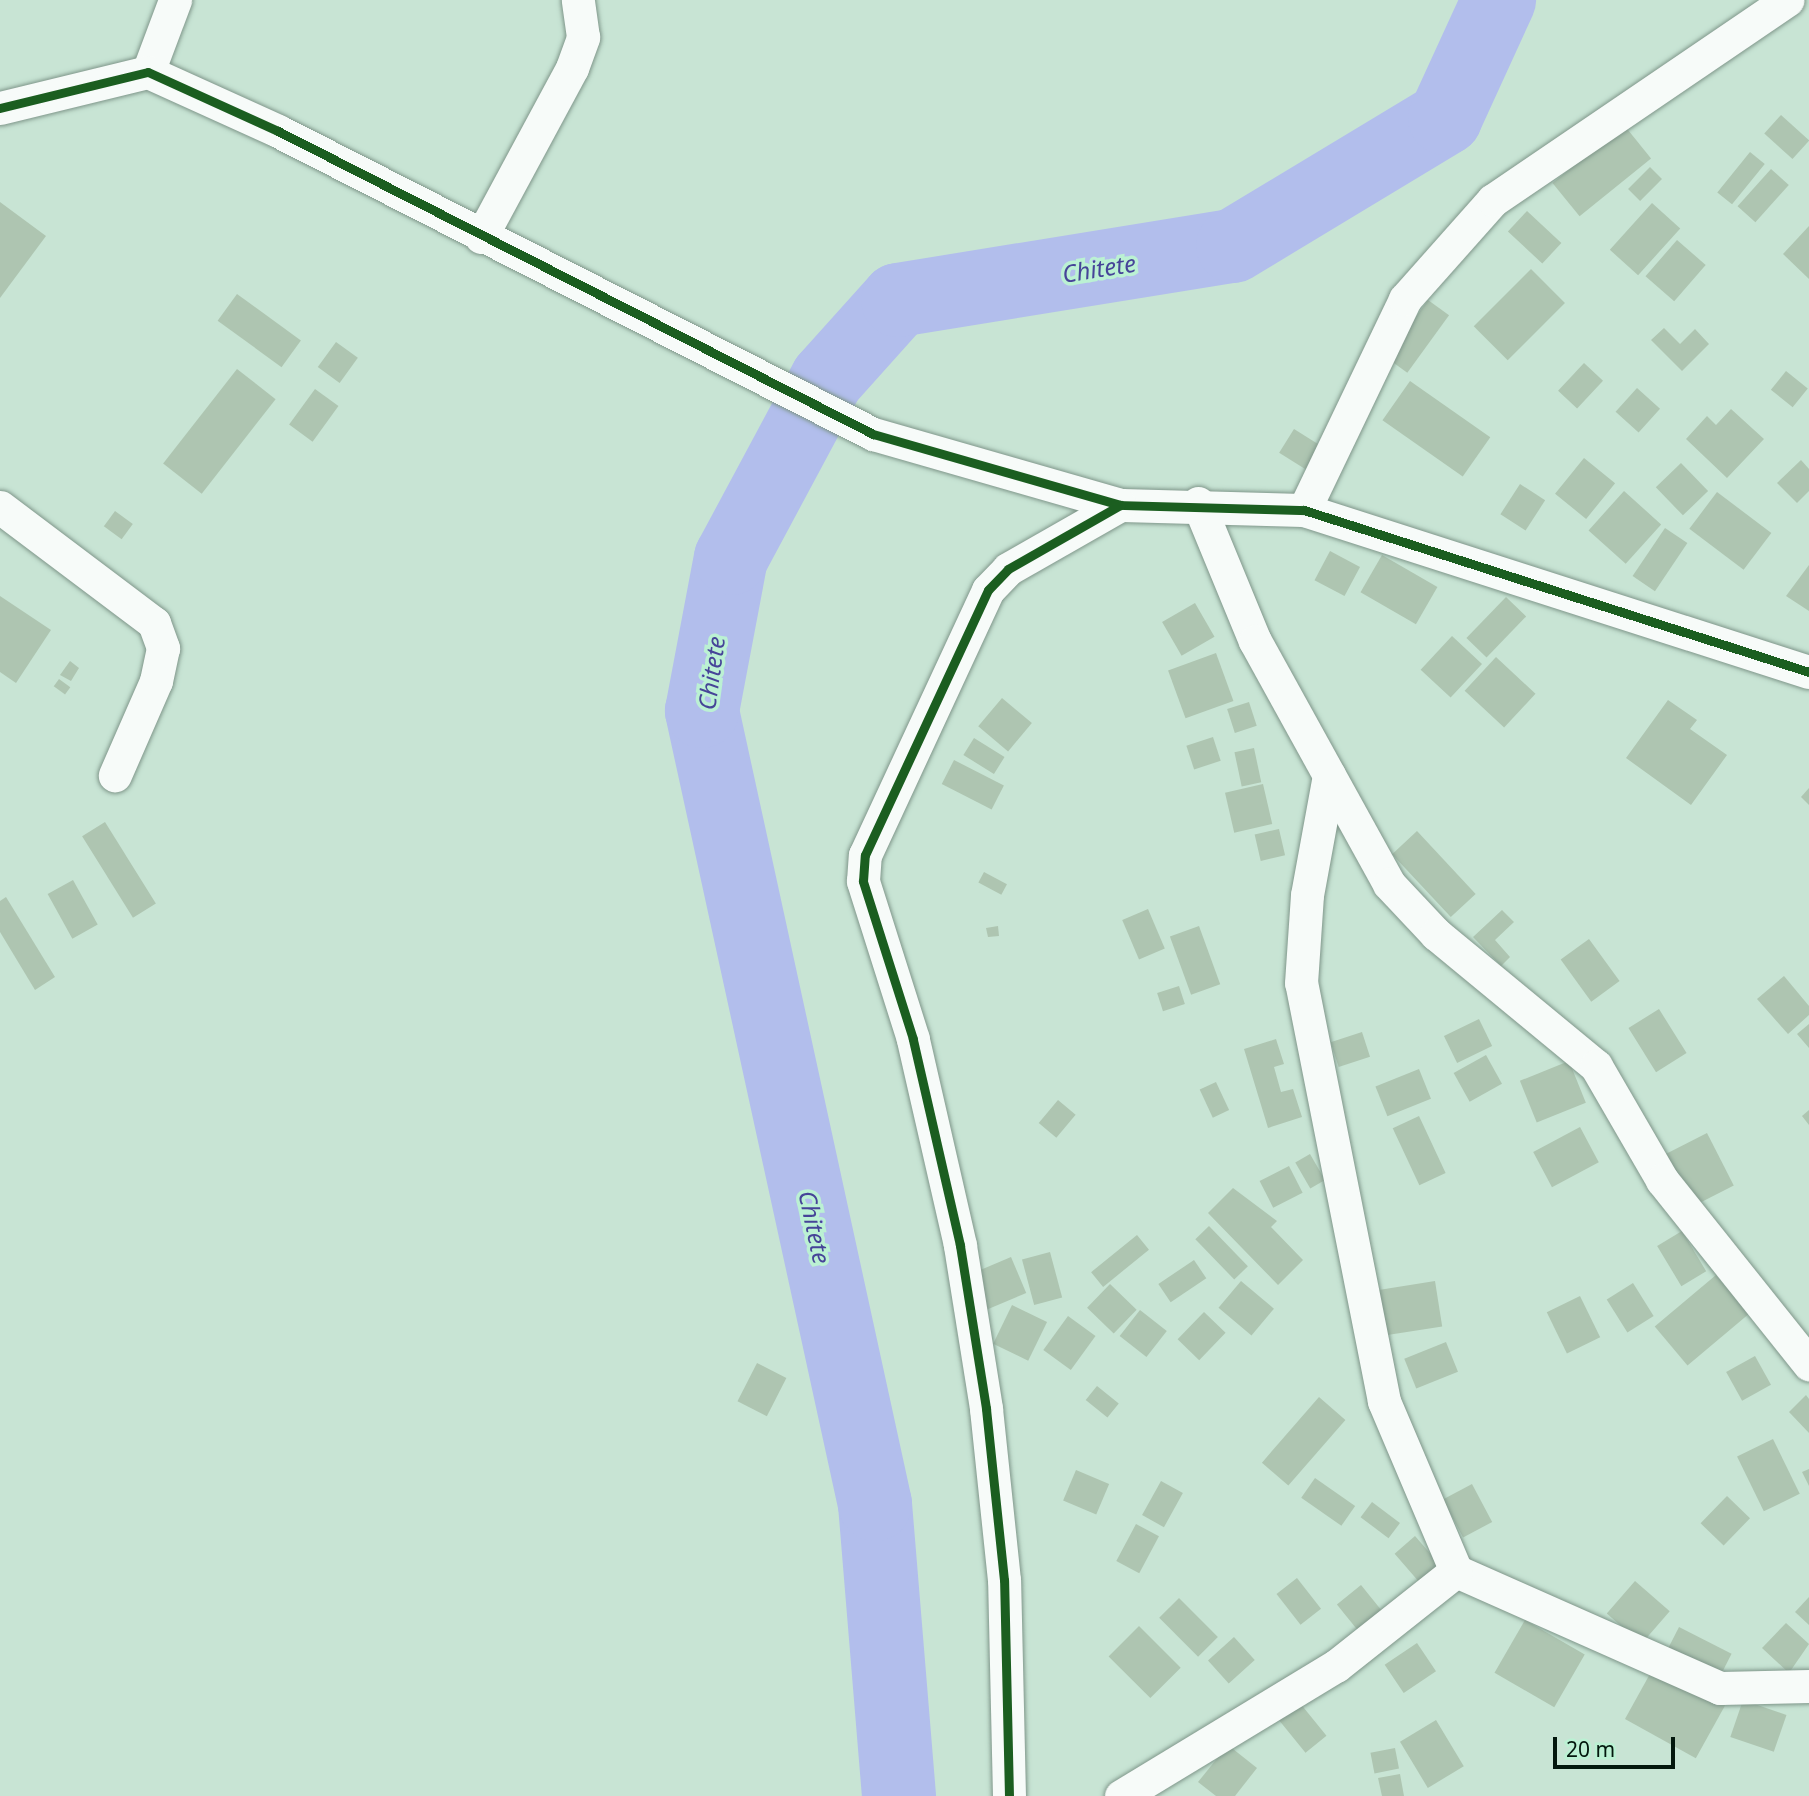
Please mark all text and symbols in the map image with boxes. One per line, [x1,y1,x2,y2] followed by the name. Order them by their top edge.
[1060,248,1138,288] water label: Chitete
[692,634,730,712] water label: Chitete
[793,1188,837,1266] water label: Chitete
[1557,1722,1680,1766] scale bar
[1566,1735,1615,1763] text: 20 m

